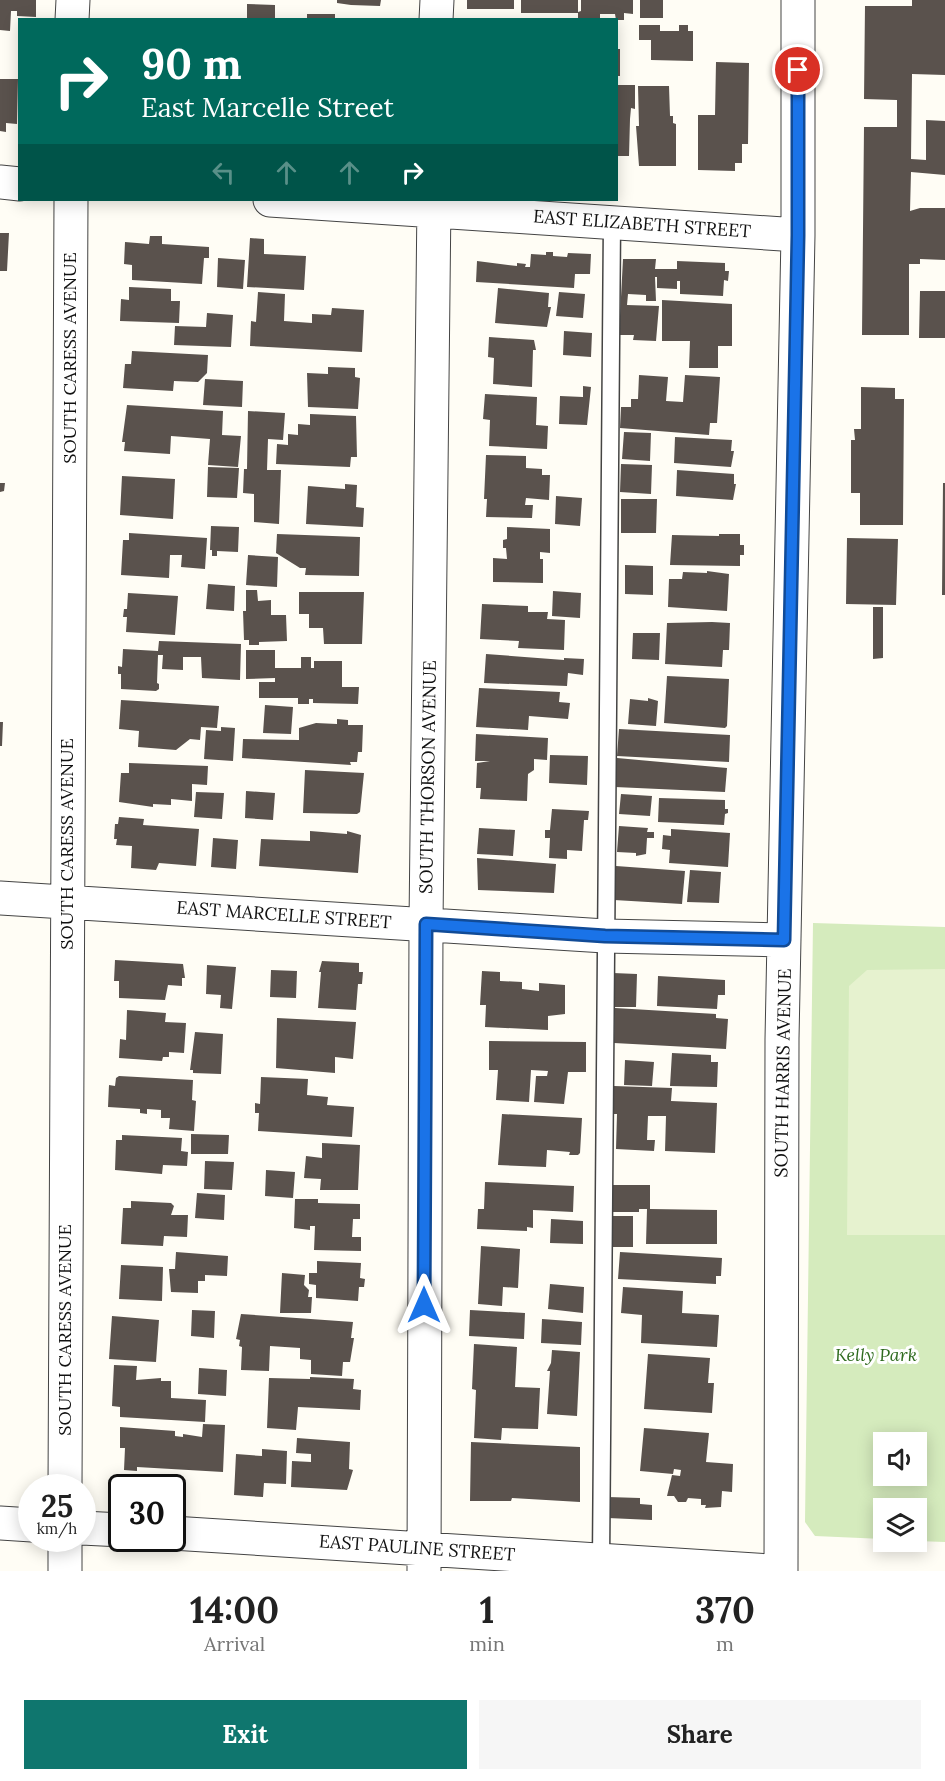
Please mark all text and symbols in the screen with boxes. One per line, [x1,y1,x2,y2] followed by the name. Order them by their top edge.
[141,37,242,91] text: 90 m
[42,42,120,120] icon: right
[772,44,823,95] pin
[781,53,814,86] icon: arrive
[141,90,394,124] text: East Marcelle Street
[207,156,240,189] icon: left
[270,156,303,189] icon: ahead
[333,156,366,189] icon: ahead
[396,156,429,189] icon: right
[532,204,752,243] street label: EAST ELIZABETH STREET
[58,252,81,464] street label: SOUTH CARESS AVENUE
[414,660,441,894] street label: SOUTH THORSON AVENUE
[55,738,78,950] street label: SOUTH CARESS AVENUE
[176,896,393,934] street label: EAST MARCELLE STREET
[769,968,796,1178] street label: SOUTH HARRIS AVENUE
[53,1224,76,1436] street label: SOUTH CARESS AVENUE
[392,1273,456,1337] position arrow
[835,1343,917,1366] park label: Kelly Park
[873,1432,927,1552] map controls
[873,1432,927,1486] button: sound
[108,1474,186,1552] speed limit sign: 30
[41,1487,73,1525] text: 25
[873,1498,927,1552] button: layers
[37,1519,77,1538] text: km/h
[318,1529,516,1566] street label: EAST PAULINE STREET
[190,1587,279,1633] text: 14:00
[480,1587,494,1633] text: 1
[695,1587,755,1633] text: 370
[204,1631,265,1656] text: Arrival
[469,1631,505,1656] text: min
[716,1631,734,1656] text: m
[24,1700,467,1769] button: Exit
[479,1700,921,1769] button: Share

